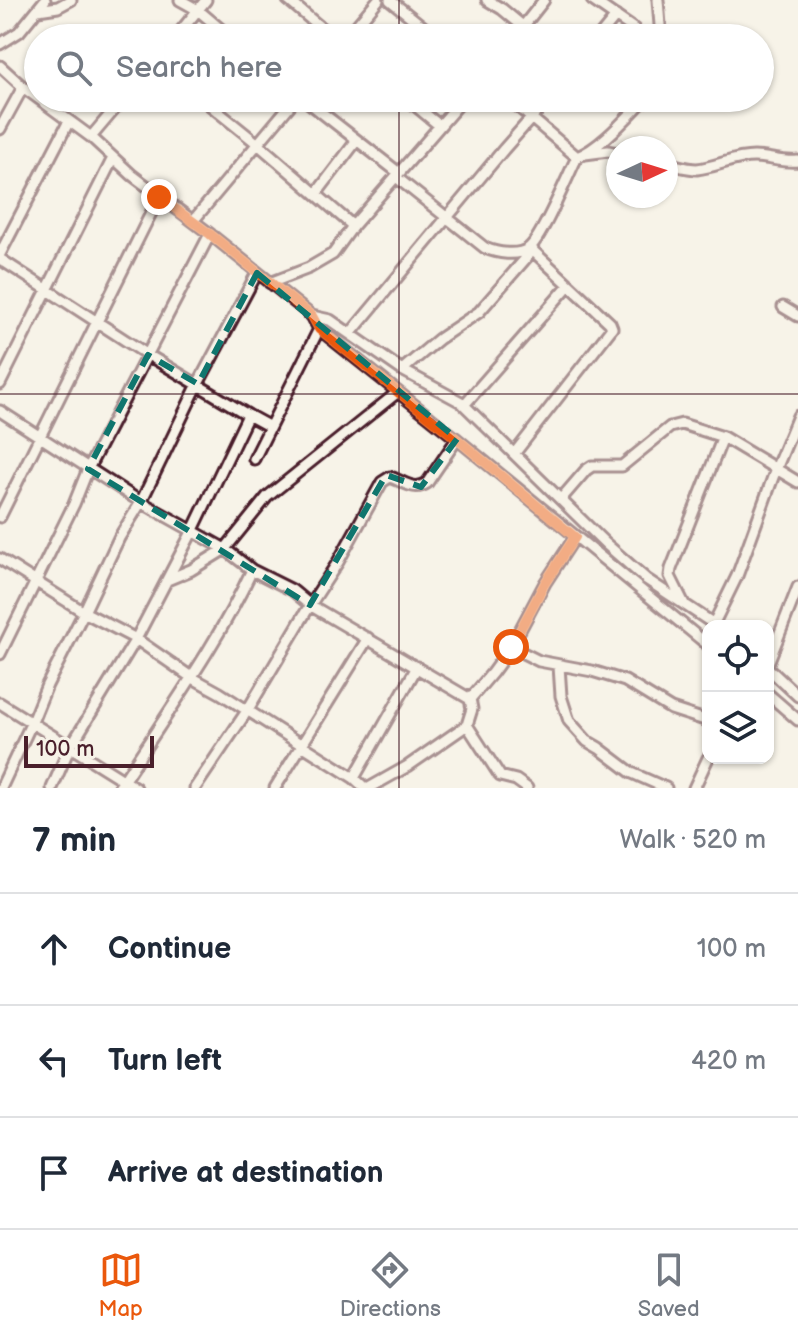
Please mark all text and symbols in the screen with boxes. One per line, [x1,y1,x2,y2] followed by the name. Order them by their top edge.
[24,24,774,112] search box
[52,46,96,90] icon: search
[116,50,282,86] text: Search here
[606,136,678,208] north arrow
[141,179,177,215] route end
[702,620,774,764] map controls
[702,620,774,692] button: locate
[493,629,529,665] route start
[702,692,774,764] button: layers
[24,732,154,768] scale bar
[36,736,95,763] text: 100 m
[32,820,116,861] text: 7 min
[620,825,766,856] text: Walk · 520 m
[32,927,76,971] icon: ahead
[108,931,231,967] text: Continue
[697,934,766,965] text: 100 m
[32,1039,76,1083] icon: left
[108,1043,222,1079] text: Turn left
[691,1046,766,1077] text: 420 m
[32,1151,76,1195] icon: arrive
[108,1155,384,1191] text: Arrive at destination
[98,1248,143,1323] tab: Map
[340,1248,441,1323] tab: Directions
[638,1248,700,1323] tab: Saved

